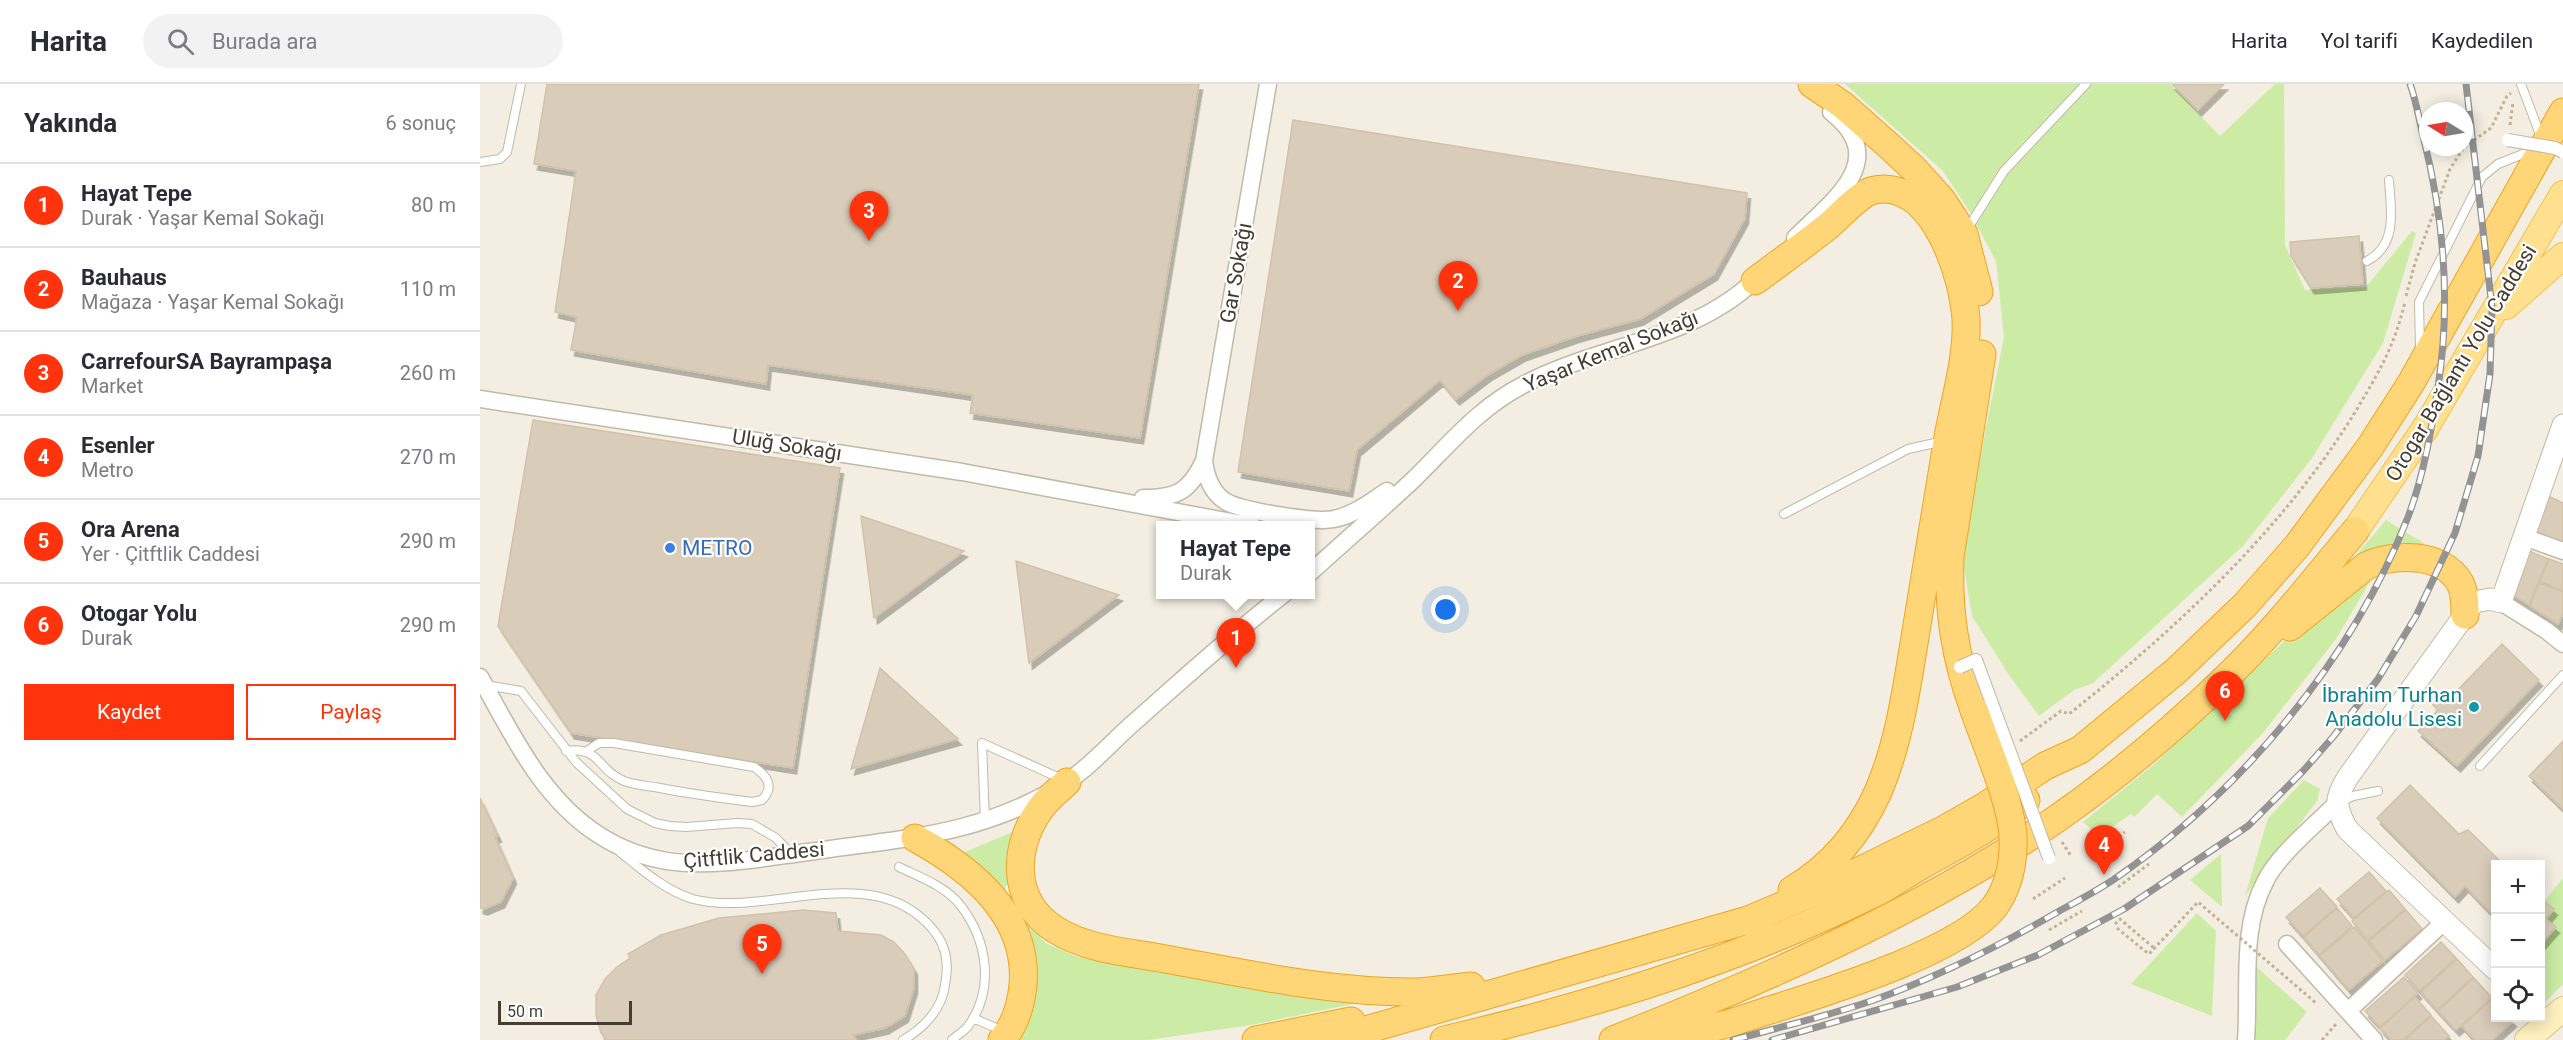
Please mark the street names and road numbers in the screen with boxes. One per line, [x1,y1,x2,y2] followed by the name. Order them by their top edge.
[1215,221,1257,325] street label: Gar Sokağı
[2381,240,2541,486] street label: Otogar Bağlantı Yolu Caddesi
[1520,305,1702,397] street label: Yaşar Kemal Sokağı
[730,424,844,466] street label: Uluğ Sokağı
[682,837,826,873] street label: Çitftlik Caddesi

